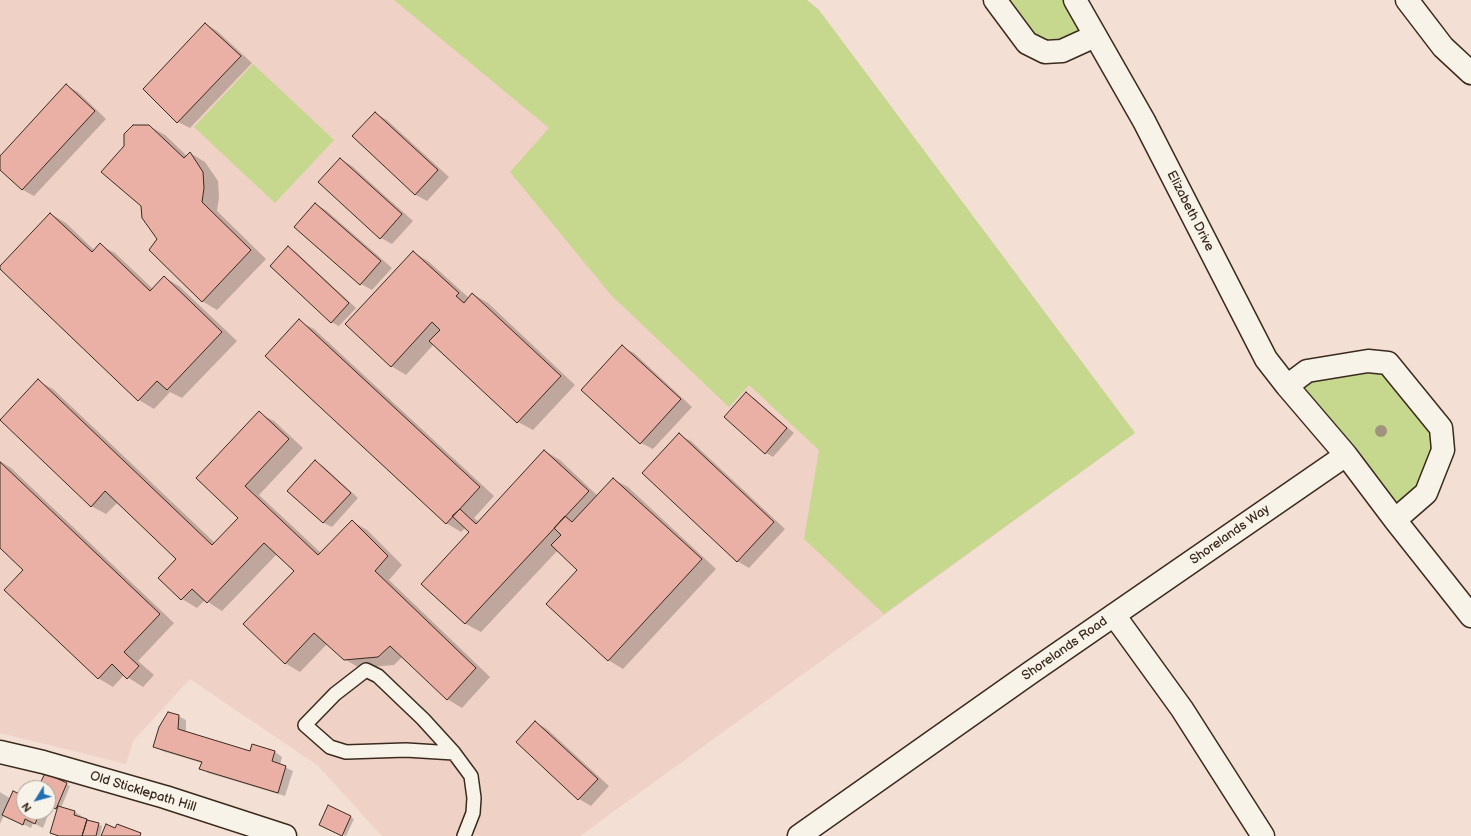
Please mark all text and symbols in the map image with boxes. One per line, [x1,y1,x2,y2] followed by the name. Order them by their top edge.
[1163,168,1217,254] street label: Elizabeth Drive
[1187,502,1273,568] street label: Shorelands Way
[1019,614,1111,684] street label: Shorelands Road
[88,768,198,816] street label: Old Sticklepath Hill
[16,780,56,820] north arrow
[19,800,34,814] text: N

